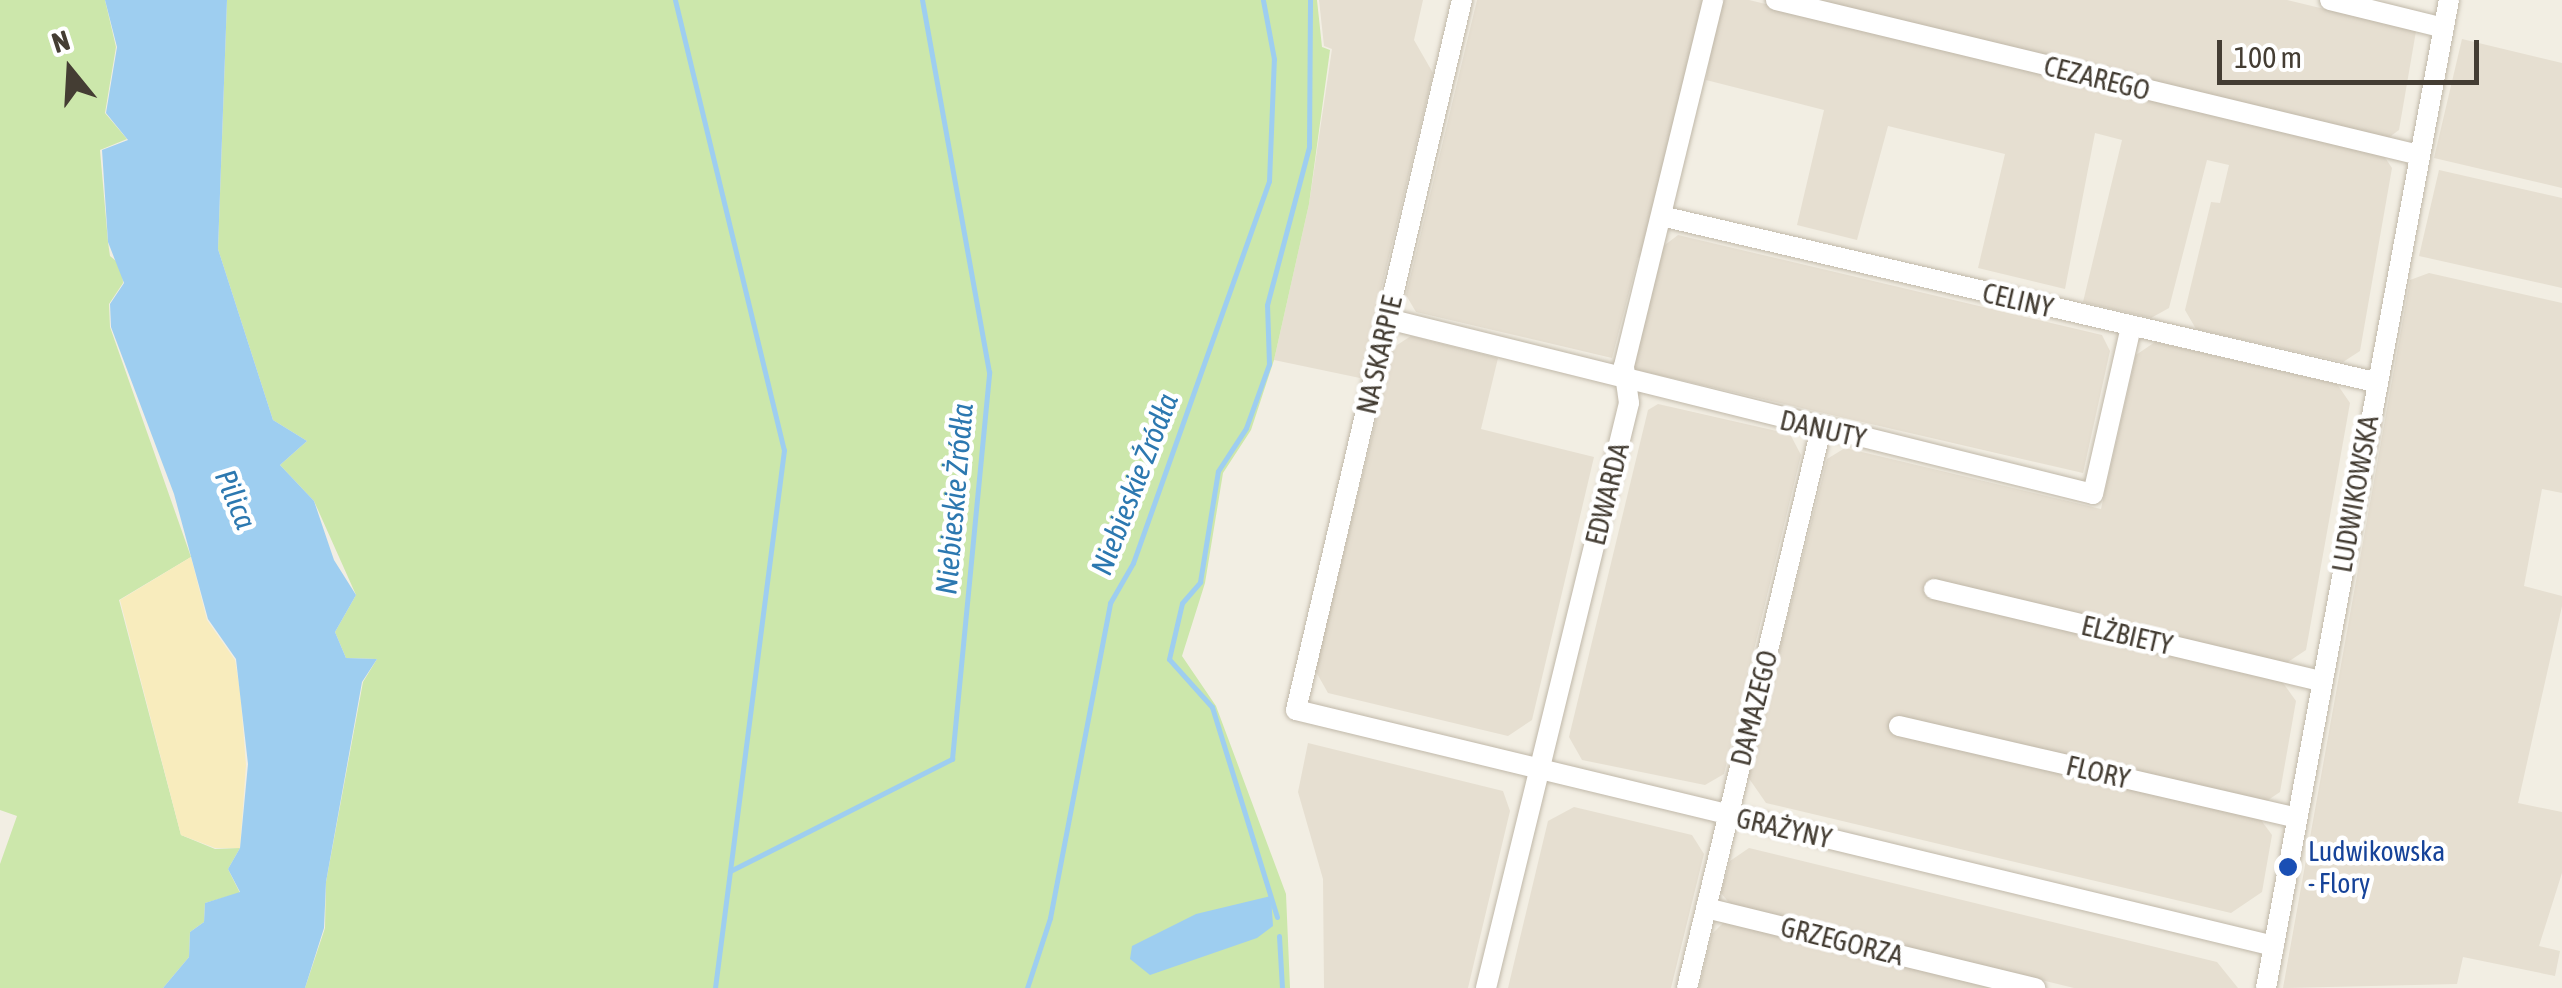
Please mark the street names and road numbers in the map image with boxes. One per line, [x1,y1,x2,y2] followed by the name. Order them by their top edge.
[2041,49,2153,107] street label: CEZAREGO
[1979,276,2057,324] street label: CELINY
[1349,293,1409,417] street label: NA SKARPIE
[1777,403,1869,455] street label: DANUTY
[2325,413,2385,575] street label: LUDWIKOWSKA
[1578,439,1636,549] street label: EDWARDA
[2078,608,2176,662] street label: ELŻBIETY
[1723,647,1785,769] street label: DAMAZEGO
[2063,748,2133,796] street label: FLORY
[1733,801,1835,855] street label: GRAŻYNY
[1777,910,1907,972] street label: GRZEGORZA

